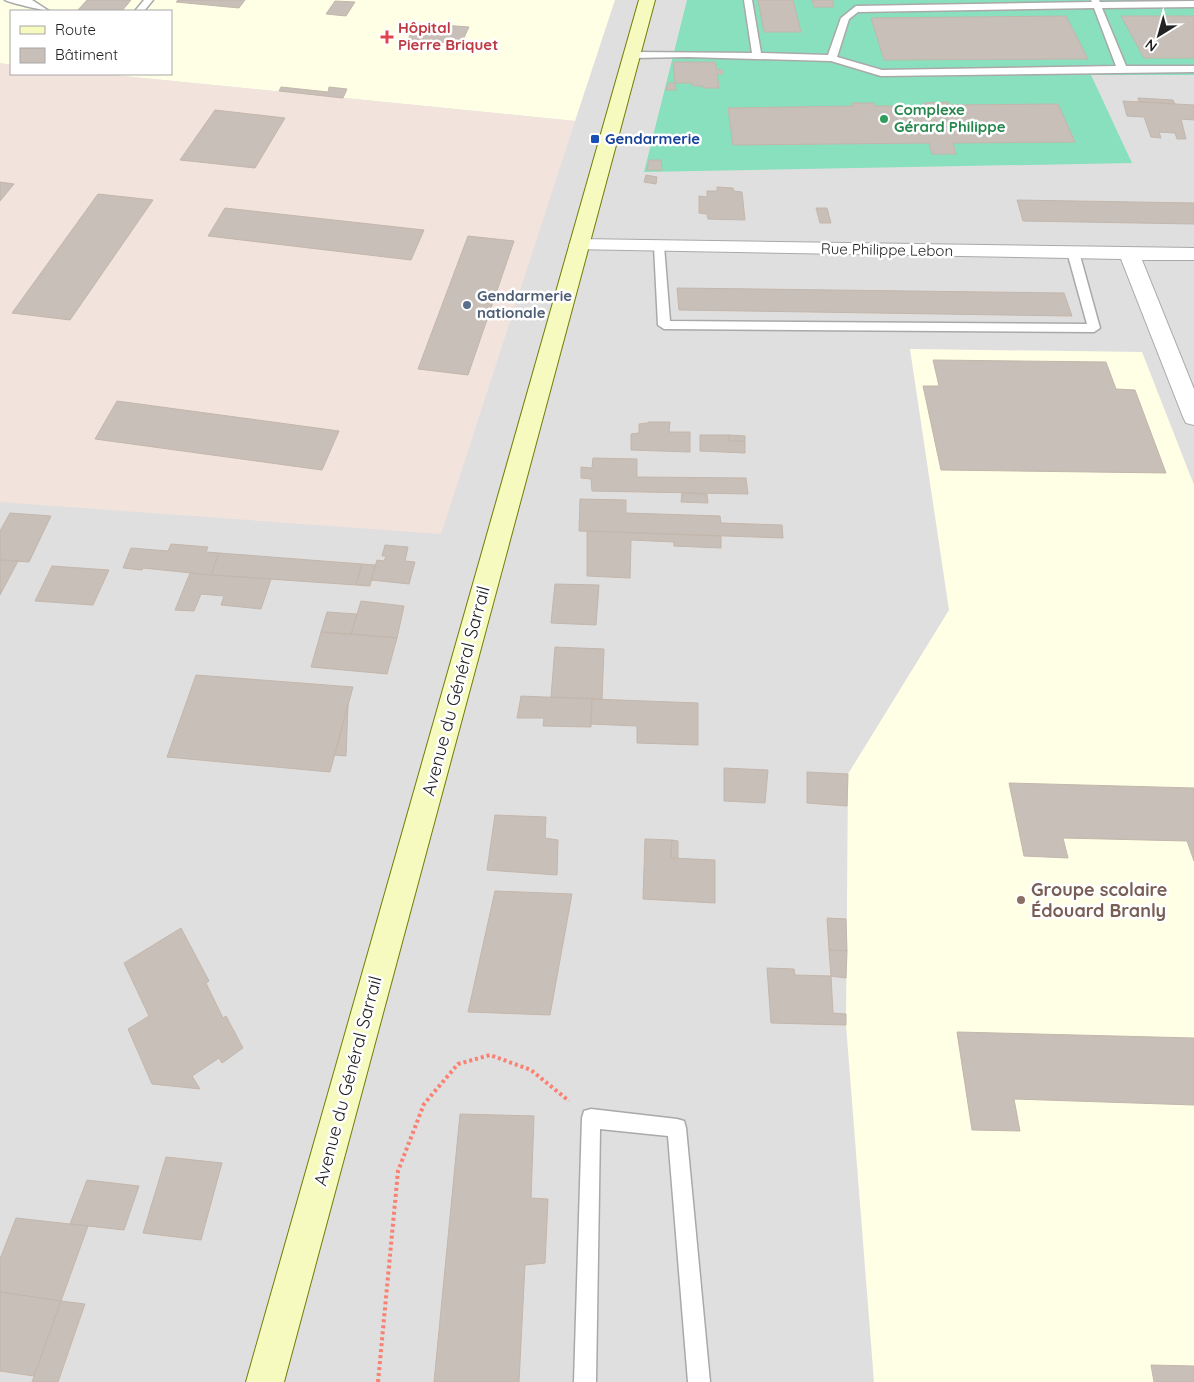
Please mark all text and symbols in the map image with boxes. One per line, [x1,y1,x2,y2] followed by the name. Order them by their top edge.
[10,10,172,75] legend
[1134,10,1184,60] north arrow
[398,18,498,54] place label: Hôpital Pierre Briquet
[55,20,96,39] text: Route
[380,30,394,44] marker: Hôpital Pierre Briquet
[1142,35,1161,56] text: N
[55,45,118,64] text: Bâtiment
[894,100,1006,136] place label: Complexe Gérard Philippe
[878,113,890,125] marker: Complexe Gérard Philippe
[605,129,700,148] place label: Gendarmerie
[589,133,601,145] marker: Gendarmerie
[821,239,953,260] street label: Rue Philippe Lebon
[477,286,572,322] place label: Gendarmerie nationale
[461,299,473,311] marker: Gendarmerie nationale
[416,583,495,798] street label: Avenue du Général Sarrail
[1031,878,1167,922] place label: Groupe scolaire Édouard Branly
[1015,894,1027,906] marker: Groupe scolaire Édouard Branly
[308,973,387,1188] street label: Avenue du Général Sarrail

